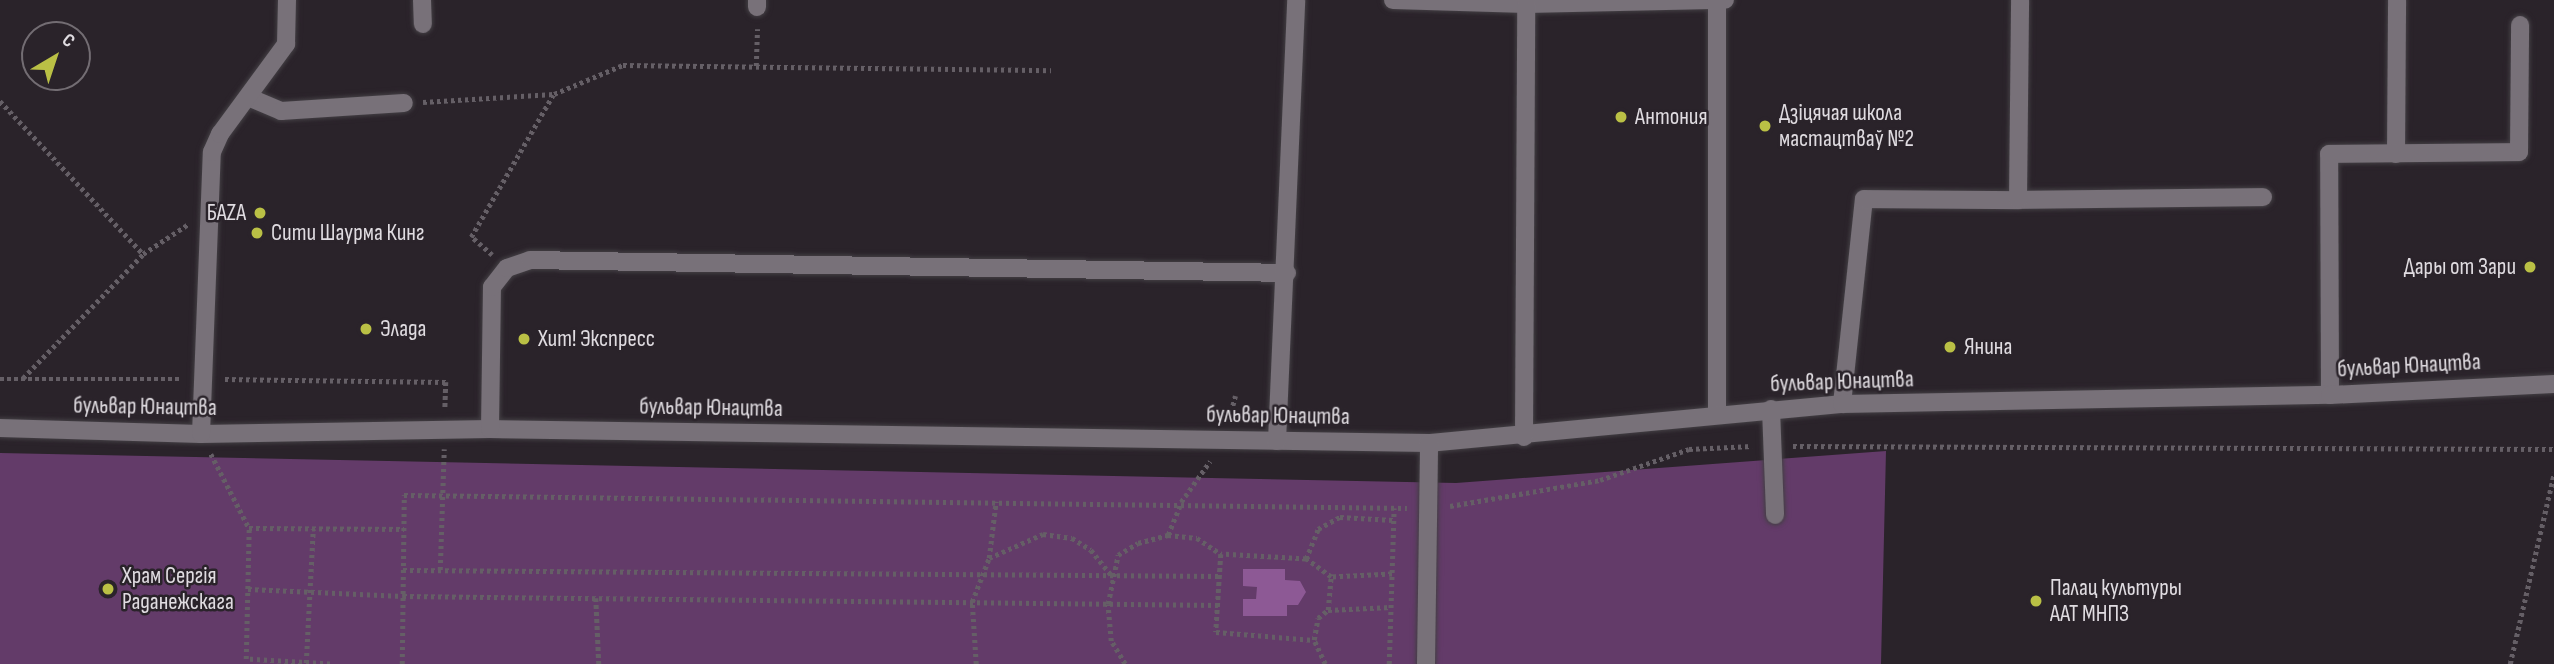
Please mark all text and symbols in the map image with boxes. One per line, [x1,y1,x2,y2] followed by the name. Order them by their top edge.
[21,21,91,91] north arrow
[57,29,79,53] text: С
[1779,99,1914,153] place label: Дзіцячая школа мастацтваў №2
[1635,103,1707,131] place label: Антония
[1613,109,1629,125] marker: Антония
[1757,118,1773,134] marker: Дзіцячая школа мастацтваў №2
[207,199,246,227] place label: БАZA
[252,205,268,221] marker: БАZA
[271,219,424,247] place label: Сити Шаурма Кинг
[249,225,265,241] marker: Сити Шаурма Кинг
[2404,253,2516,281] place label: Дары от Зари
[2522,259,2538,275] marker: Дары от Зари
[380,315,426,343] place label: Элада
[358,321,374,337] marker: Элада
[538,325,655,353] place label: Хит! Экспресс
[516,331,532,347] marker: Хит! Экспресс
[1964,333,2012,361] place label: Янина
[1942,339,1958,355] marker: Янина
[2337,348,2481,384] street label: бульвар Юнацтва
[1770,366,1914,398] street label: бульвар Юнацтва
[73,392,217,422] street label: бульвар Юнацтва
[639,393,783,423] street label: бульвар Юнацтва
[1206,401,1350,431] street label: бульвар Юнацтва
[122,562,234,616] place label: Храм Сергія Раданежскага
[2050,574,2182,628] place label: Палац культуры ААТ МНПЗ
[100,581,116,597] marker: Храм Сергія Раданежскага
[2028,593,2044,609] marker: Палац культуры ААТ МНПЗ

